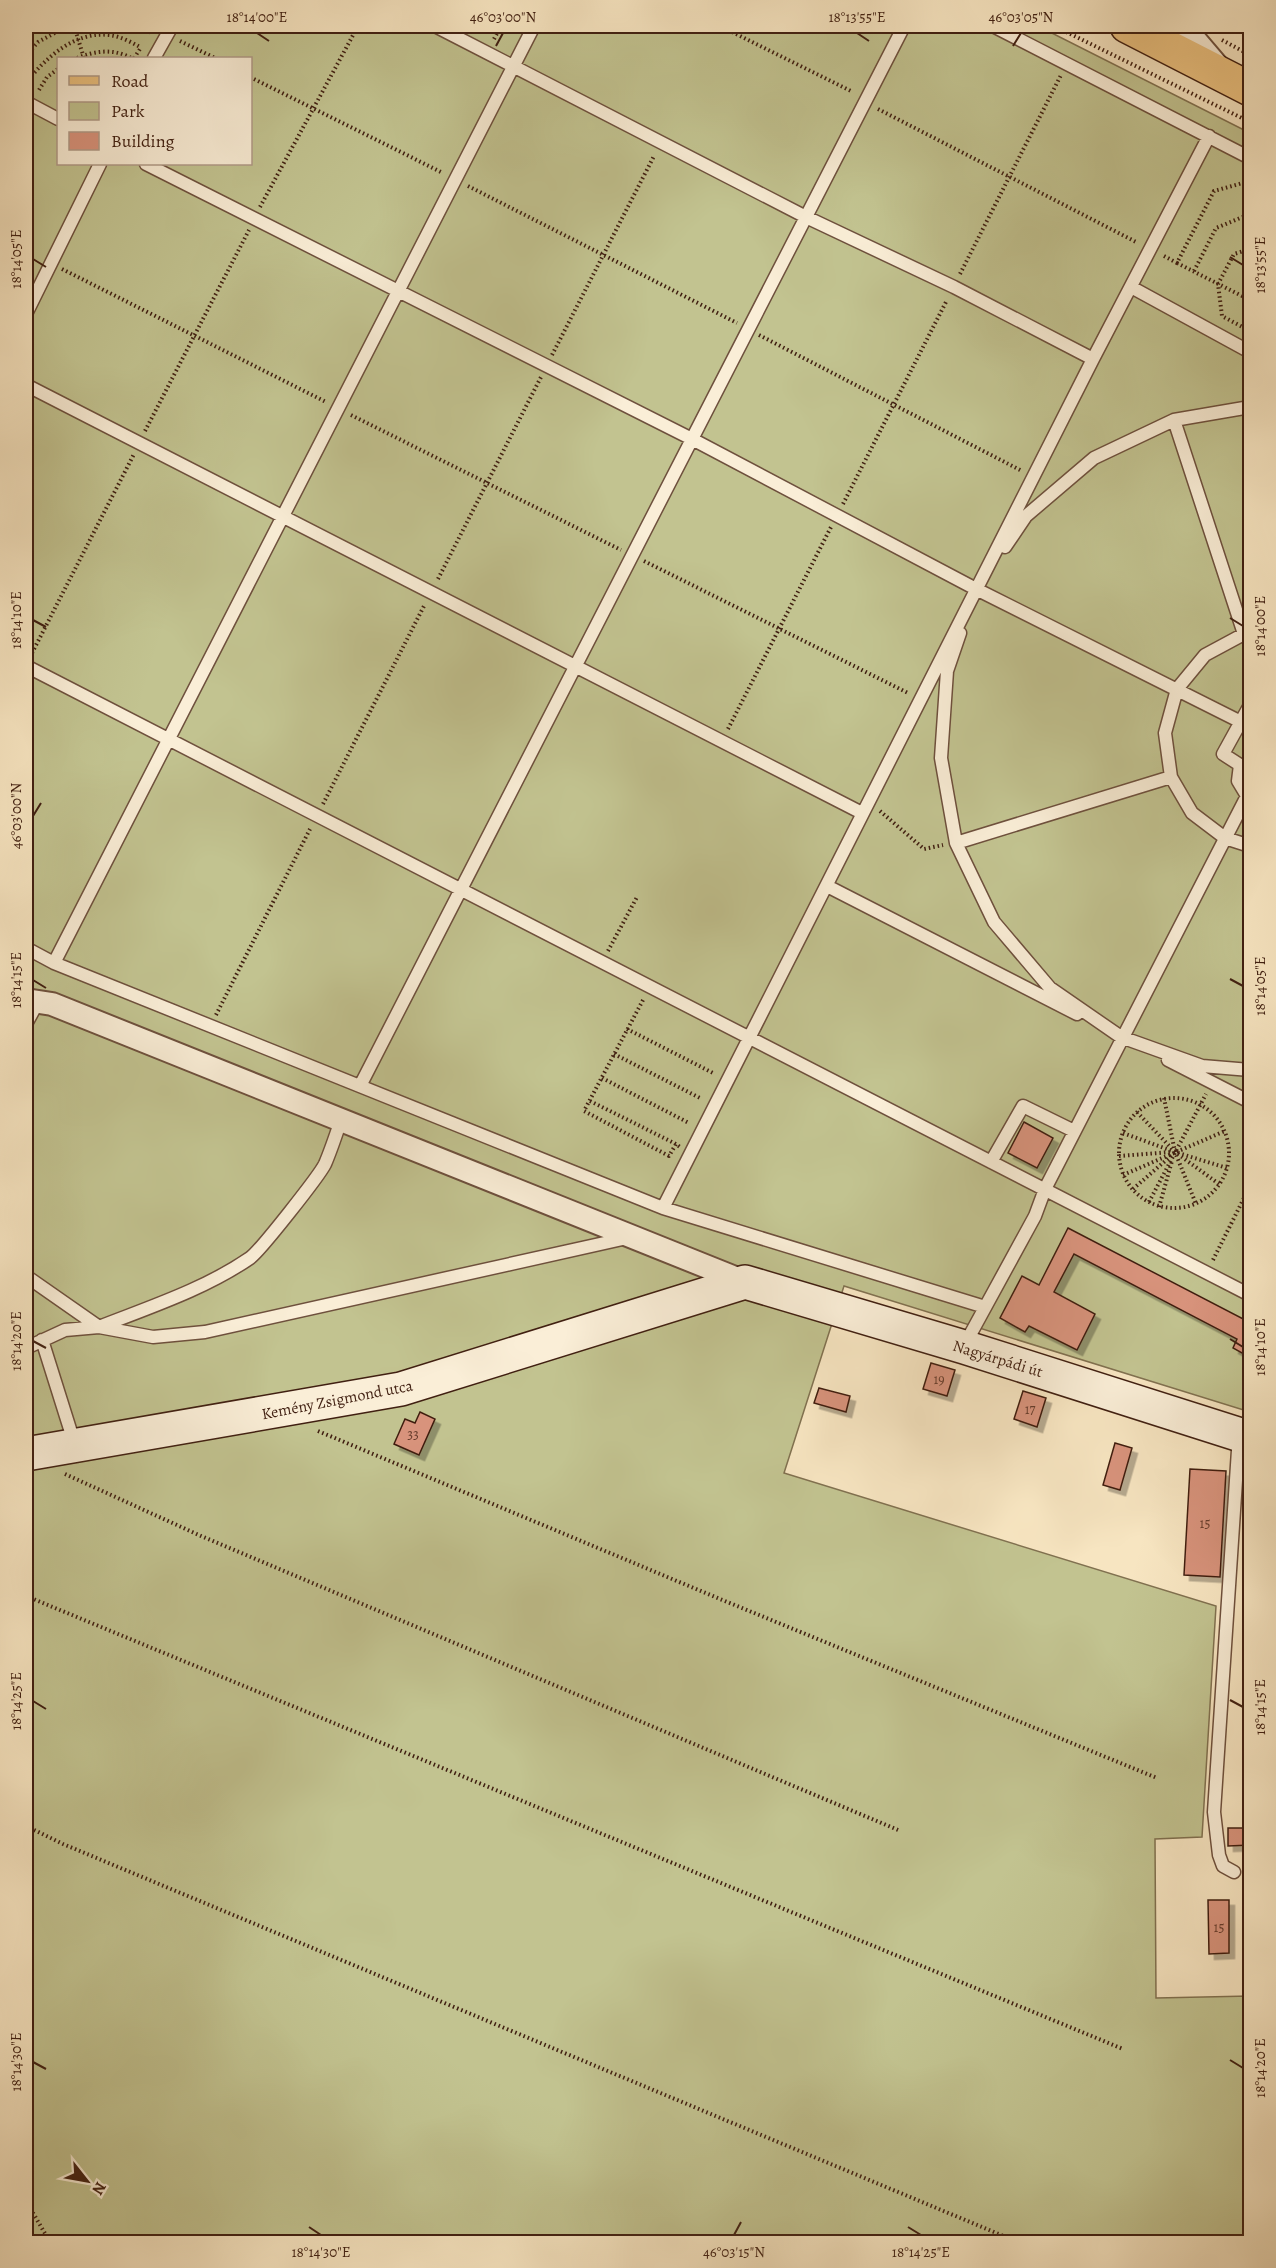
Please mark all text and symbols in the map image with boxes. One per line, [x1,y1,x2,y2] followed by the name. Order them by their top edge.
[227,7,287,27] text: 18°14'00"E
[470,7,536,27] text: 46°03'00"N
[828,7,886,27] text: 18°13'55"E
[989,7,1054,27] text: 46°03'05"N
[57,57,252,165] legend
[111,69,149,93] text: Road
[111,99,145,123] text: Park
[111,129,175,153] text: Building
[6,229,26,289] text: 18°14'05"E
[1250,236,1270,294] text: 18°13'55"E
[6,591,26,649] text: 18°14'10"E
[1250,596,1270,656] text: 18°14'00"E
[6,783,26,849] text: 46°03'00"N
[6,952,26,1008] text: 18°14'15"E
[1250,956,1270,1016] text: 18°14'05"E
[6,1311,26,1371] text: 18°14'20"E
[1250,1318,1270,1376] text: 18°14'10"E
[950,1335,1046,1383] street label: Nagyárpádi út
[933,1370,945,1389] house number: 19
[260,1374,415,1425] street label: Kemény Zsigmond utca
[1025,1400,1035,1419] house number: 17
[407,1425,419,1444] house number: 33
[1200,1514,1210,1533] house number: 15
[6,1672,26,1730] text: 18°14'25"E
[1250,1679,1270,1735] text: 18°14'15"E
[1214,1918,1224,1937] house number: 15
[6,2032,26,2092] text: 18°14'30"E
[1250,2038,1270,2098] text: 18°14'20"E
[57,2151,117,2211] north arrow
[86,2178,111,2199] text: N
[291,2242,351,2262] text: 18°14'30"E
[703,2242,765,2262] text: 46°03'15"N
[892,2242,950,2262] text: 18°14'25"E

